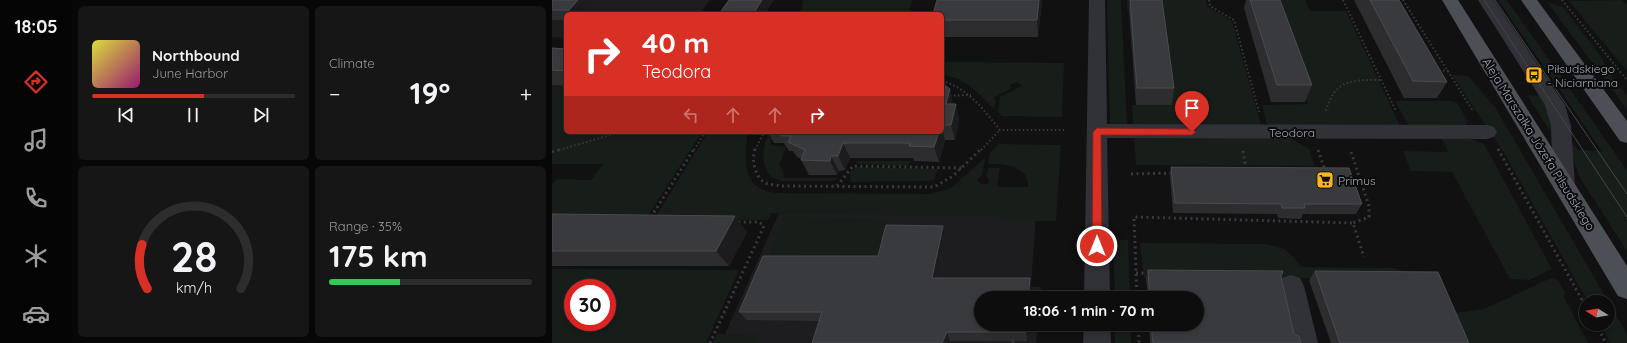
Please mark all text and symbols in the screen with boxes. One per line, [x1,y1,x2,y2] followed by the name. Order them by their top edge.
[14,15,58,38] text: 18:05
[642,25,709,60] text: 40 m
[576,28,628,80] icon: right
[152,46,240,65] text: Northbound
[329,55,375,71] text: Climate
[1480,55,1598,233] street label: Aleja Marszałka Józefa Piłsudskiego
[642,60,711,83] text: Teodora
[1547,61,1618,90] place label: Piłsudskiego - Niciarniana
[152,65,228,81] text: June Harbor
[1524,65,1544,85] bus stop icon: Piłsudskiego - Niciarniana
[22,68,50,96] icon: directions
[410,74,450,112] text: 19°
[329,80,340,108] text: −
[520,80,532,108] text: +
[1175,91,1209,132] pin
[1181,97,1203,119] icon: arrive
[115,104,137,126] icon: previous
[182,104,204,126] icon: pause
[250,104,272,126] icon: next
[680,104,702,126] icon: left
[722,104,744,126] icon: ahead
[764,104,786,126] icon: ahead
[806,104,828,126] icon: right
[1269,125,1315,140] street label: Teodora
[22,126,50,154] icon: music
[1315,170,1335,190] supermarket icon: Primus
[1338,173,1376,188] place label: Primus
[22,184,50,212] icon: phone
[329,218,402,234] text: Range · 35%
[1076,225,1118,267] position arrow
[170,230,217,282] text: 28
[329,237,428,275] text: 175 km
[22,242,50,270] icon: climate
[175,279,212,297] text: km/h
[564,279,616,331] speed limit sign: 30
[1579,295,1615,331] north arrow
[1579,295,1615,331] map controls
[22,300,50,328] icon: car
[1024,301,1154,320] text: 18:06 · 1 min · 70 m

